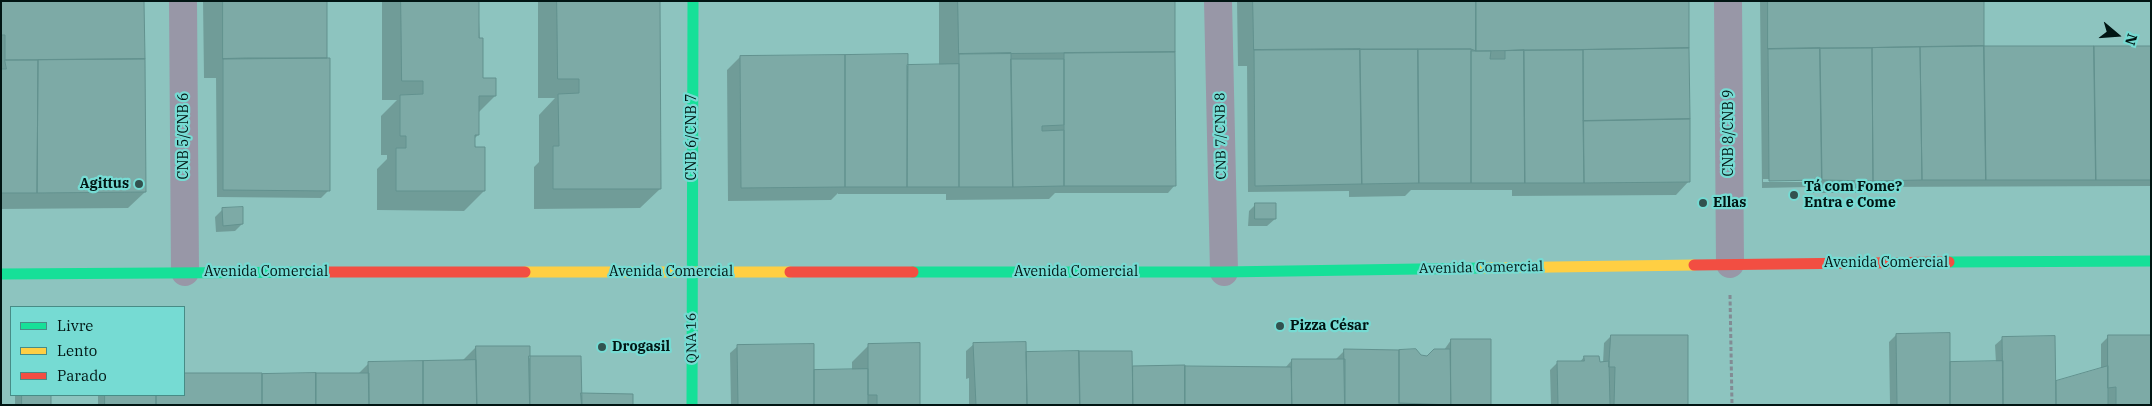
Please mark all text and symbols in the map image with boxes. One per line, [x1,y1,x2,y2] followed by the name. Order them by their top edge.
[2092,10,2142,60] north arrow
[2121,32,2142,48] text: N
[1721,90,1737,176] street label: CNB 8/CNB 9
[1212,92,1230,180] street label: CNB 7/CNB 8
[176,93,192,179] street label: CNB 5/CNB 6
[684,94,700,180] street label: CNB 6/CNB 7
[80,176,129,192] place label: Agittus
[133,178,145,190] marker: Agittus
[1804,179,1902,212] place label: Tá com Fome? Entra e Come
[1788,189,1800,201] marker: Tá com Fome? Entra e Come
[1713,195,1746,211] place label: Ellas
[1697,197,1709,209] marker: Ellas
[1824,255,1948,271] street label: Avenida Comercial
[1419,259,1543,277] street label: Avenida Comercial
[204,264,328,280] street label: Avenida Comercial
[609,264,733,280] street label: Avenida Comercial
[1014,264,1138,280] street label: Avenida Comercial
[10,306,185,396] legend
[683,313,701,363] street label: QNA 16
[57,316,93,335] text: Livre
[1290,318,1369,334] place label: Pizza César
[1274,320,1286,332] marker: Pizza César
[612,339,670,355] place label: Drogasil
[57,341,97,360] text: Lento
[596,341,608,353] marker: Drogasil
[57,366,107,385] text: Parado

